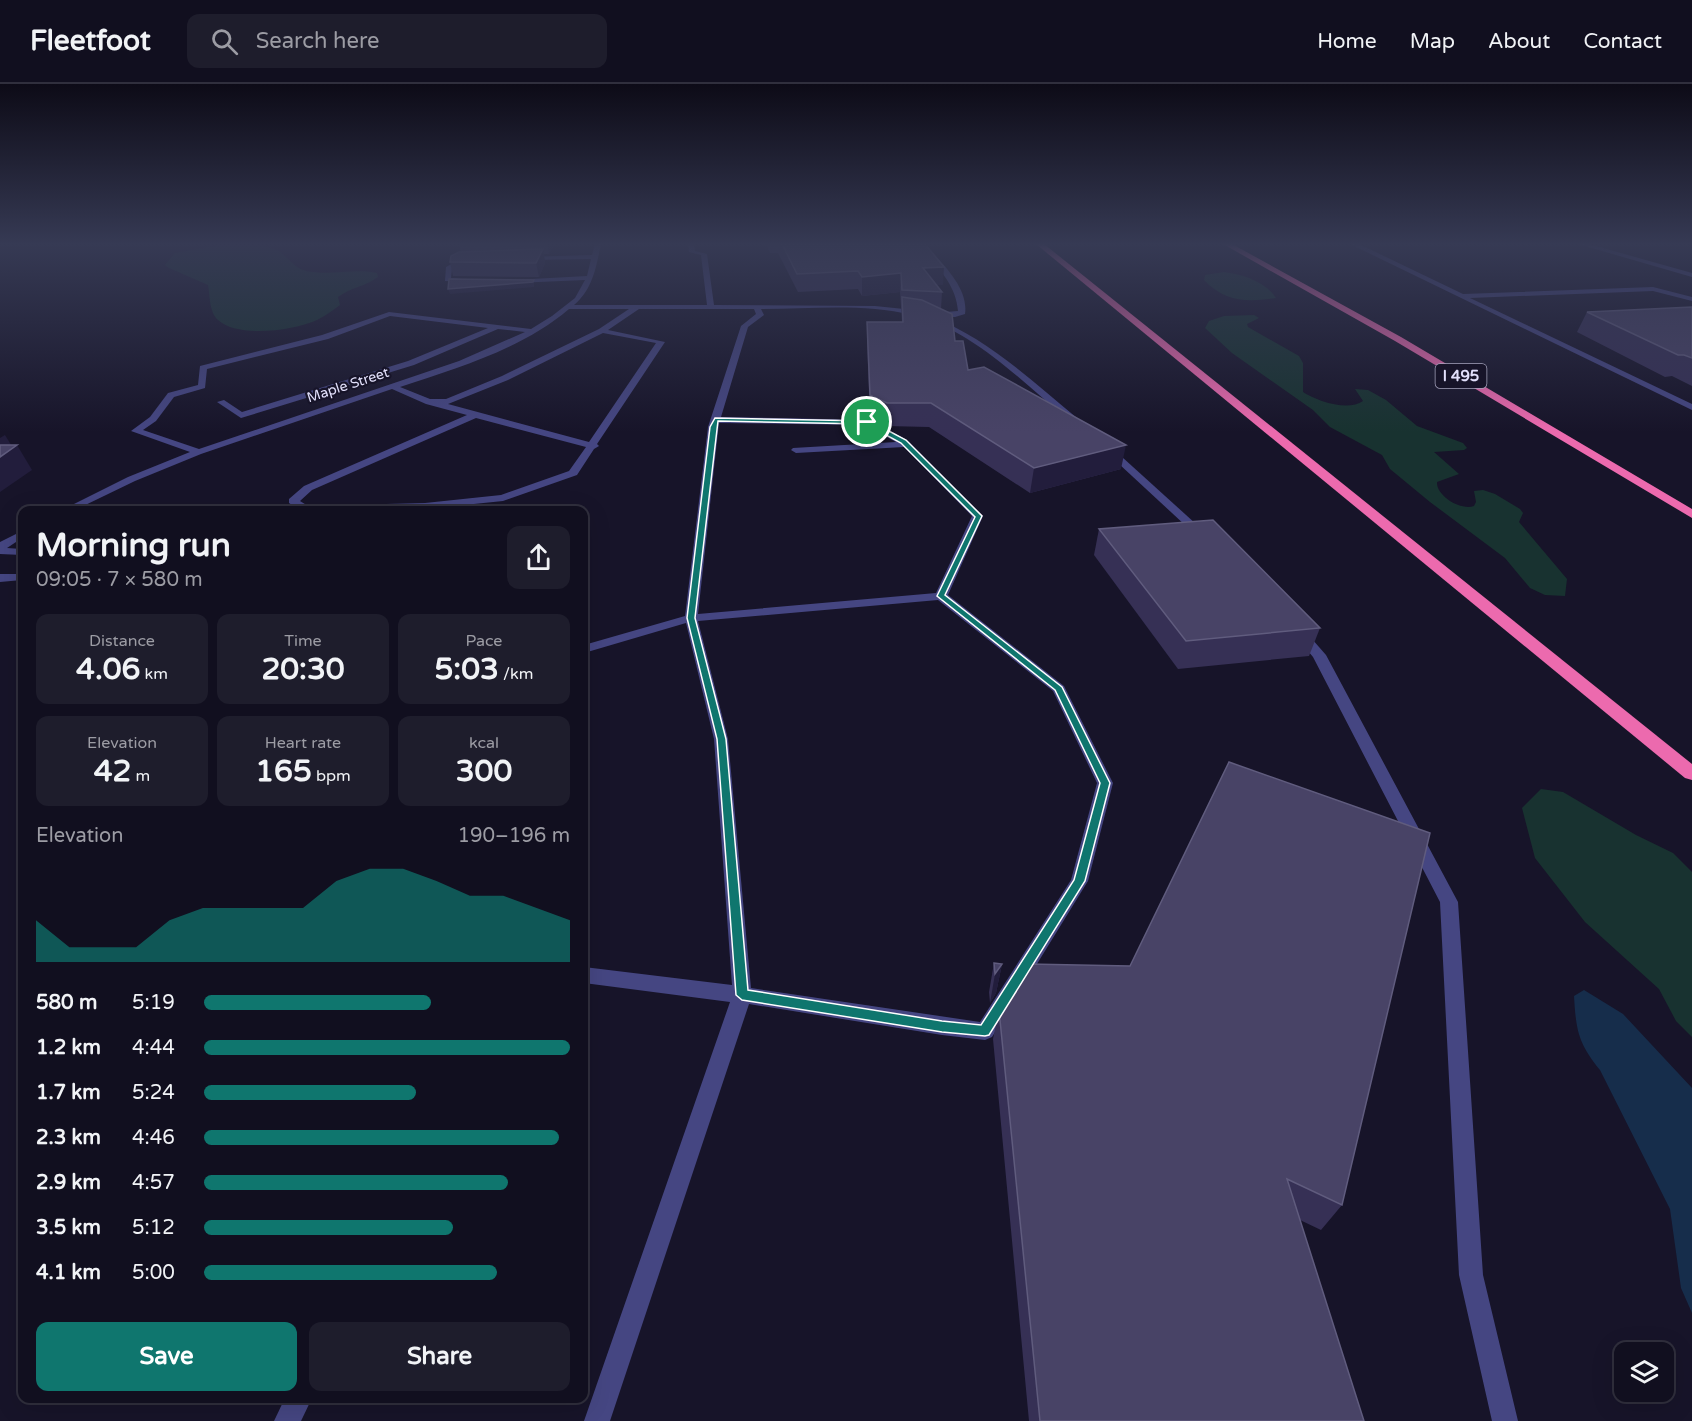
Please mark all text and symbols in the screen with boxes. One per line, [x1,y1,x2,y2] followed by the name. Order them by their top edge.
[187,14,607,68] search box
[30,24,151,58] text: Fleetfoot
[208,25,241,58] icon: search
[256,28,379,54] text: Search here
[1317,29,1377,54] text: Home
[1410,29,1455,54] text: Map
[1488,29,1550,54] text: About
[1583,29,1662,54] text: Contact
[305,364,392,406] street label: Maple Street
[1436,364,1486,388] road number: I 495
[841,396,892,447] pin
[850,405,883,438] icon: arrive
[36,526,231,565] text: Morning run
[507,526,570,589] button: share
[36,568,203,592] text: 09:05 · 7 × 580 m
[89,631,155,651] text: Distance
[284,631,322,651] text: Time
[466,631,502,651] text: Pace
[76,651,140,688] text: 4.06
[261,651,345,688] text: 20:30
[435,651,499,688] text: 5:03
[140,664,168,684] text: km
[499,664,533,684] text: /km
[87,733,157,753] text: Elevation
[265,733,341,753] text: Heart rate
[469,733,499,753] text: kcal
[94,753,131,790] text: 42
[255,753,312,790] text: 165
[456,753,512,790] text: 300
[131,766,150,786] text: m
[312,766,351,786] text: bpm
[36,824,123,848] text: Elevation
[457,824,570,848] text: 190–196 m
[36,991,97,1015] text: 580 m
[132,991,175,1015] text: 5:19
[36,1036,101,1060] text: 1.2 km
[132,1036,175,1060] text: 4:44
[36,1081,101,1105] text: 1.7 km
[132,1081,175,1105] text: 5:24
[36,1126,101,1150] text: 2.3 km
[132,1126,175,1150] text: 4:46
[36,1171,101,1195] text: 2.9 km
[132,1171,175,1195] text: 4:57
[36,1216,101,1240] text: 3.5 km
[132,1216,175,1240] text: 5:12
[36,1261,101,1285] text: 4.1 km
[132,1261,175,1285] text: 5:00
[36,1322,297,1391] button: Save
[309,1322,570,1391] button: Share
[1614,1342,1674,1402] map controls
[1614,1342,1674,1402] button: layers

